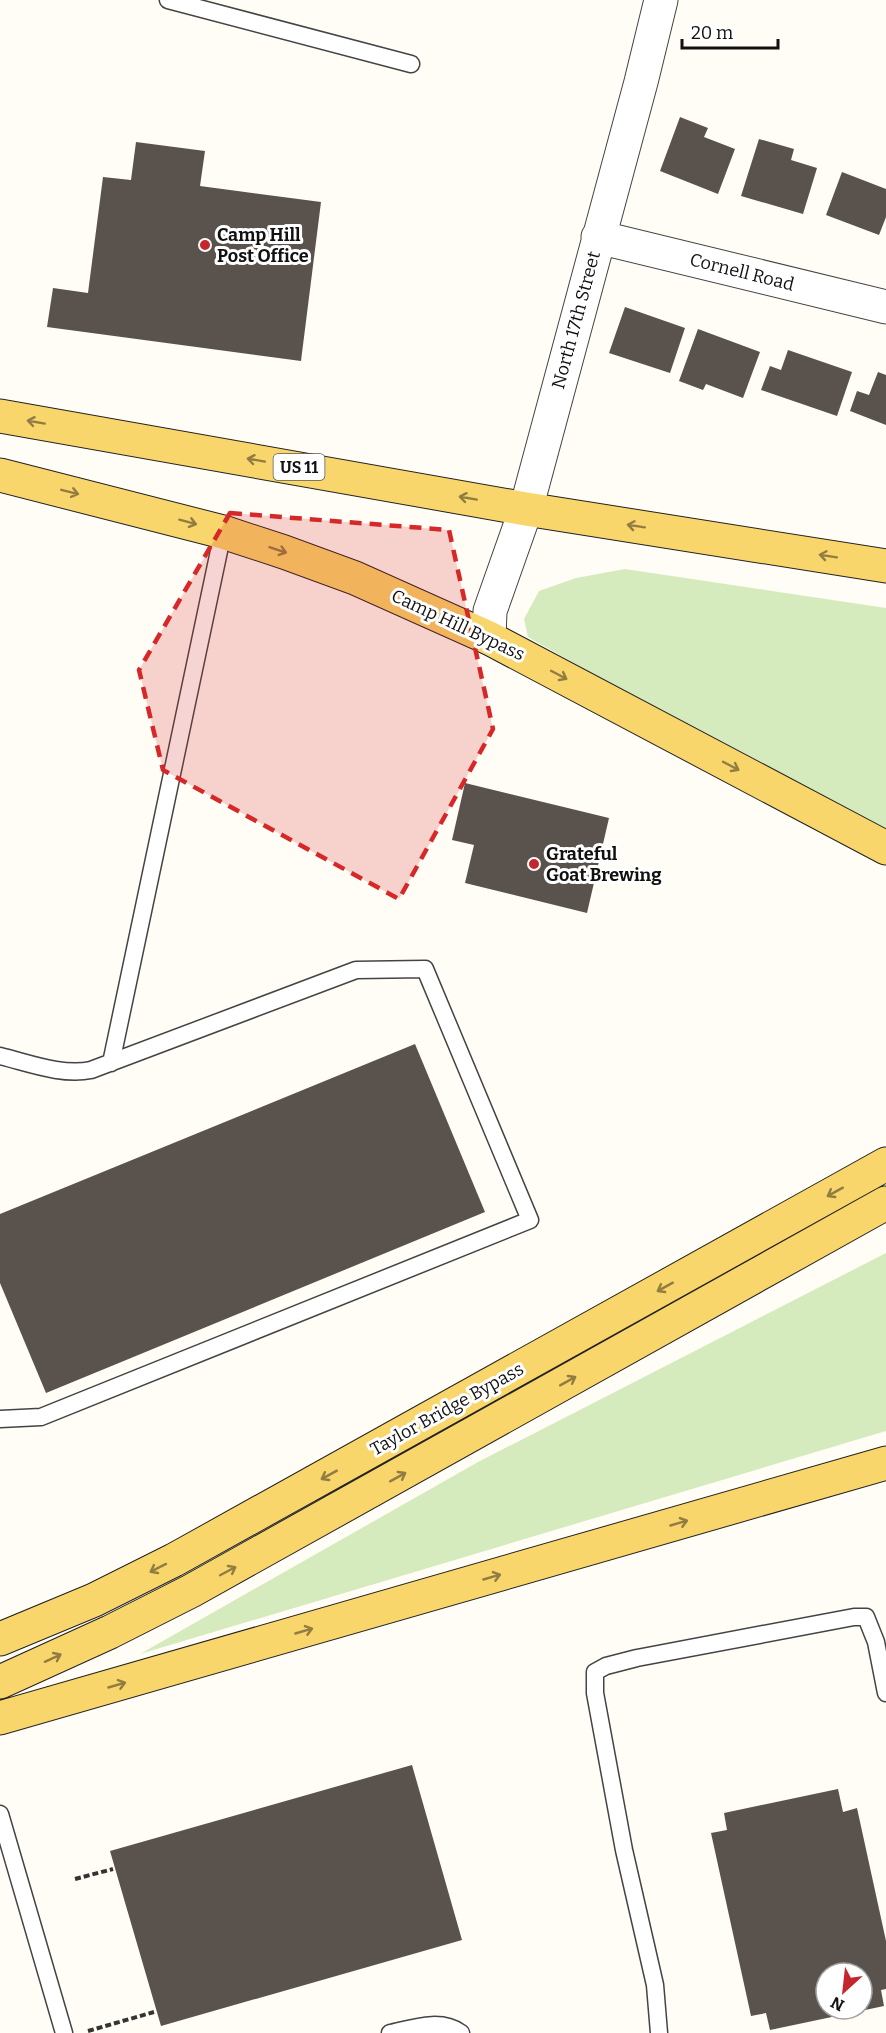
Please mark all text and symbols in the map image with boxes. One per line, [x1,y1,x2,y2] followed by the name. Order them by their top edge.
[682,12,778,50] scale bar
[691,22,733,44] text: 20 m
[217,224,309,267] place label: Camp Hill Post Office
[198,238,212,252] marker: Camp Hill Post Office
[547,248,605,391] street label: North 17th Street
[688,248,797,296] street label: Cornell Road
[27,416,47,427] one-way arrow
[246,454,266,465] one-way arrow
[274,454,324,480] road number: US 11
[60,487,79,499] one-way arrow
[459,492,479,503] one-way arrow
[178,517,197,529] one-way arrow
[626,520,646,531] one-way arrow
[268,545,287,556] one-way arrow
[819,551,839,562] one-way arrow
[388,584,528,666] street label: Camp Hill Bypass
[550,669,567,681] one-way arrow
[722,760,739,772] one-way arrow
[546,843,662,886] place label: Grateful Goat Brewing
[527,857,541,871] marker: Grateful Goat Brewing
[827,1186,844,1198] one-way arrow
[656,1282,674,1293] one-way arrow
[367,1358,527,1460] street label: Taylor Bridge Bypass
[559,1375,576,1387] one-way arrow
[321,1469,338,1481] one-way arrow
[389,1470,406,1482] one-way arrow
[669,1517,688,1528] one-way arrow
[150,1563,168,1575] one-way arrow
[219,1565,236,1577] one-way arrow
[482,1571,501,1582] one-way arrow
[294,1625,313,1636] one-way arrow
[44,1652,62,1663] one-way arrow
[107,1678,126,1690] one-way arrow
[814,1961,874,2021] north arrow
[828,1993,847,2015] text: N

